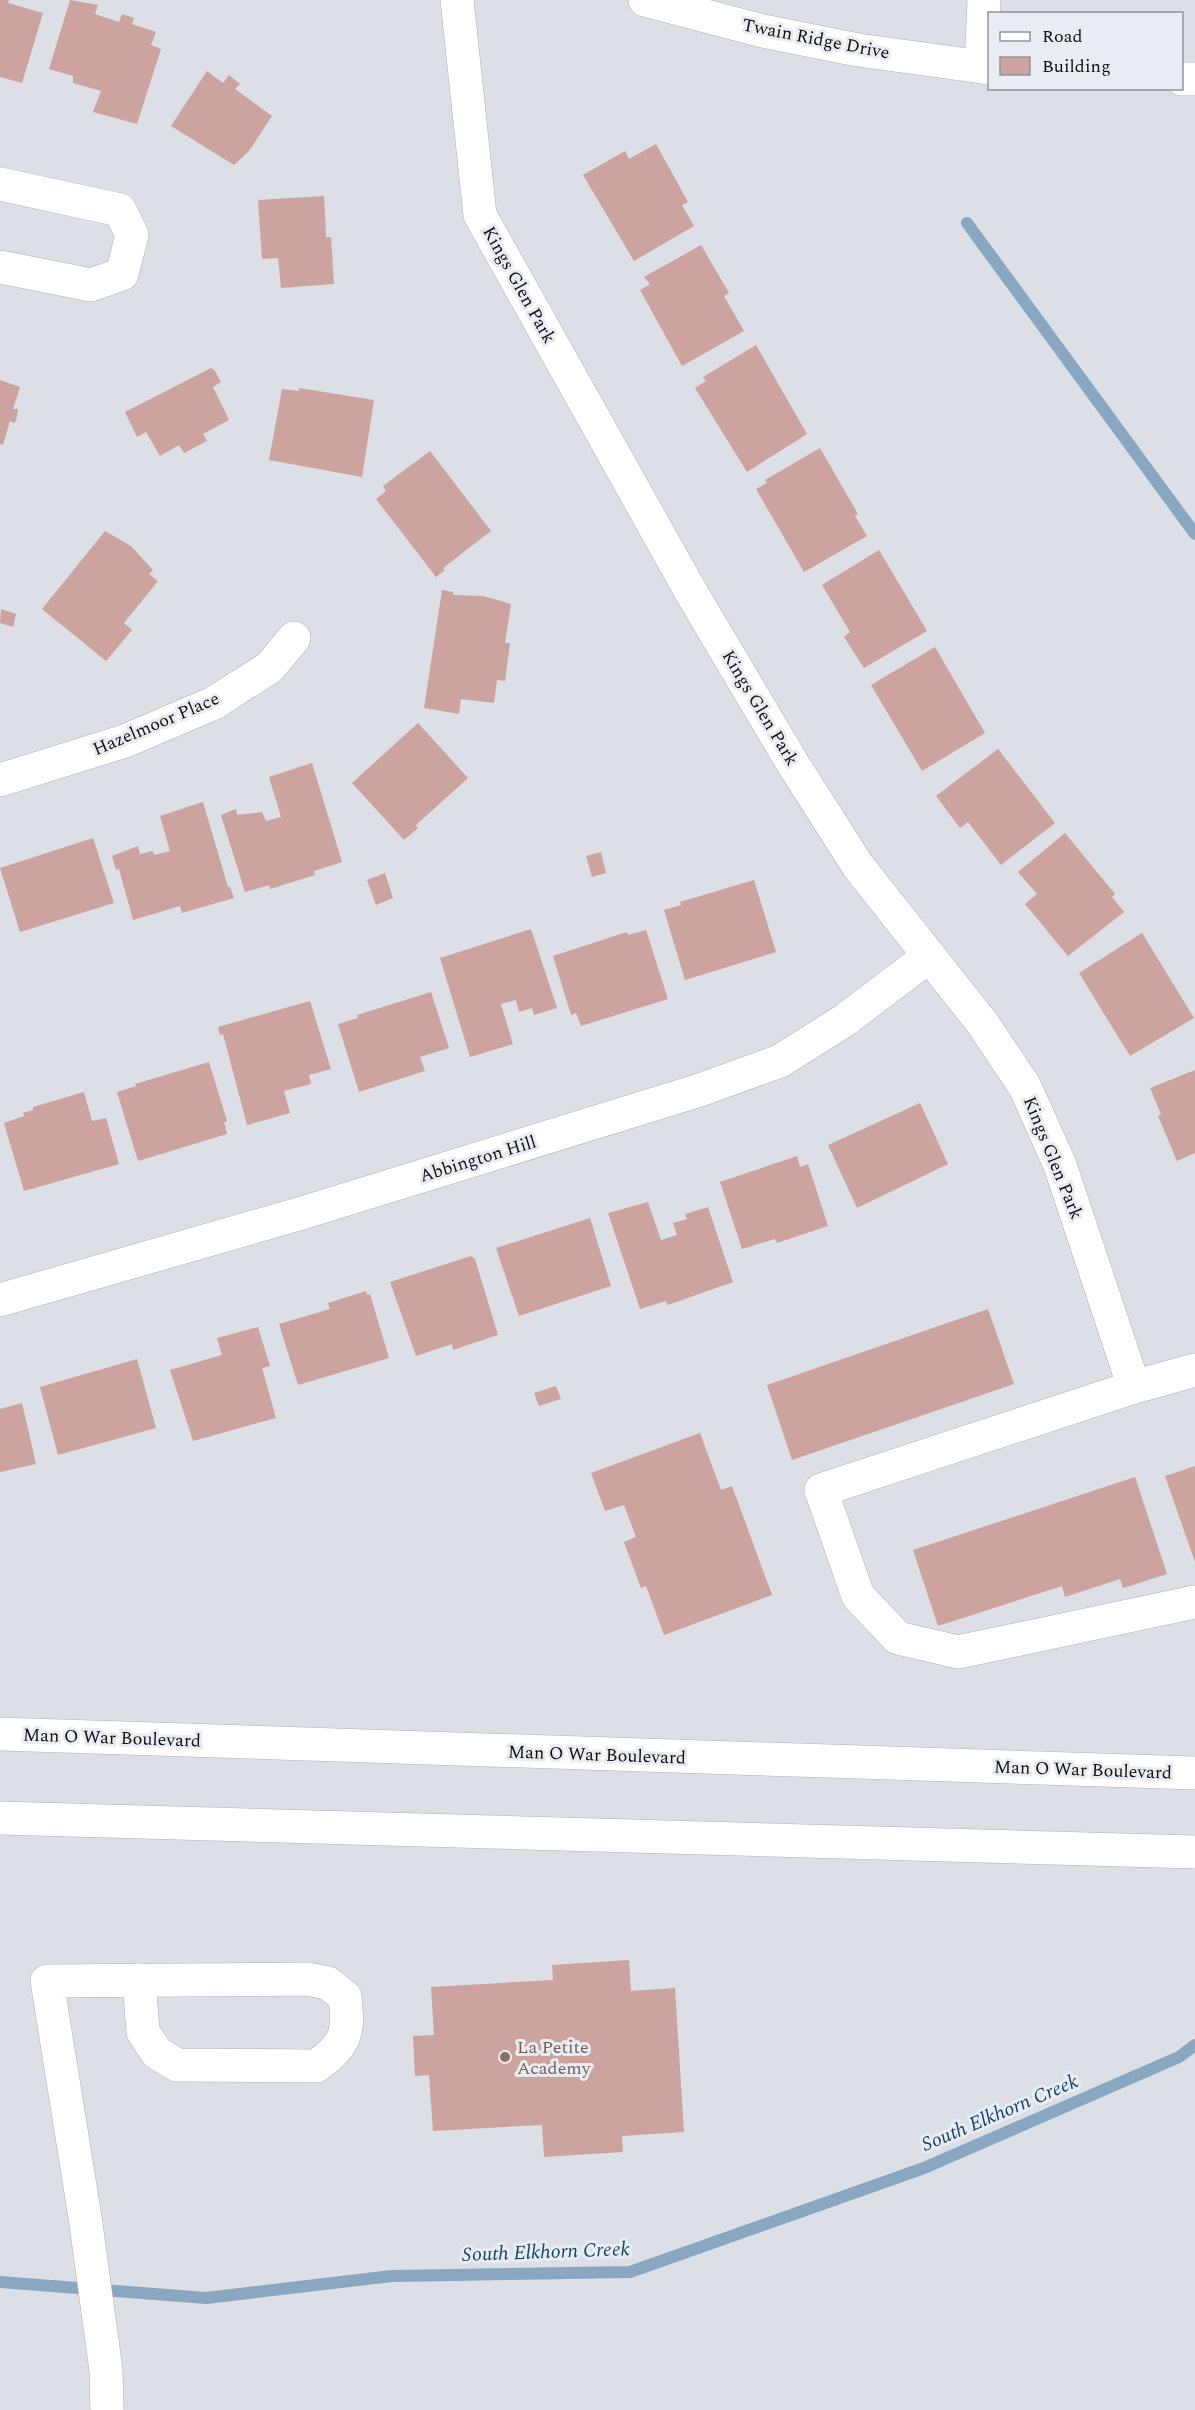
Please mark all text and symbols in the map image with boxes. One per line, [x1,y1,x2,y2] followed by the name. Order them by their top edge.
[740,11,892,67] street label: Twain Ridge Drive
[988,12,1183,90] legend
[1042,23,1083,50] text: Road
[1042,53,1111,80] text: Building
[476,221,562,349] street label: Kings Glen Park
[715,645,805,771] street label: Kings Glen Park
[88,685,224,763] street label: Hazelmoor Place
[1016,1092,1090,1224] street label: Kings Glen Park
[416,1128,540,1190] street label: Abbington Hill
[22,1721,202,1755] street label: Man O War Boulevard
[507,1738,687,1772] street label: Man O War Boulevard
[993,1753,1173,1787] street label: Man O War Boulevard
[517,2034,592,2082] place label: La Petite Academy
[498,2050,512,2064] marker: La Petite Academy
[917,2066,1084,2160] water label: South Elkhorn Creek
[462,2234,631,2270] water label: South Elkhorn Creek

